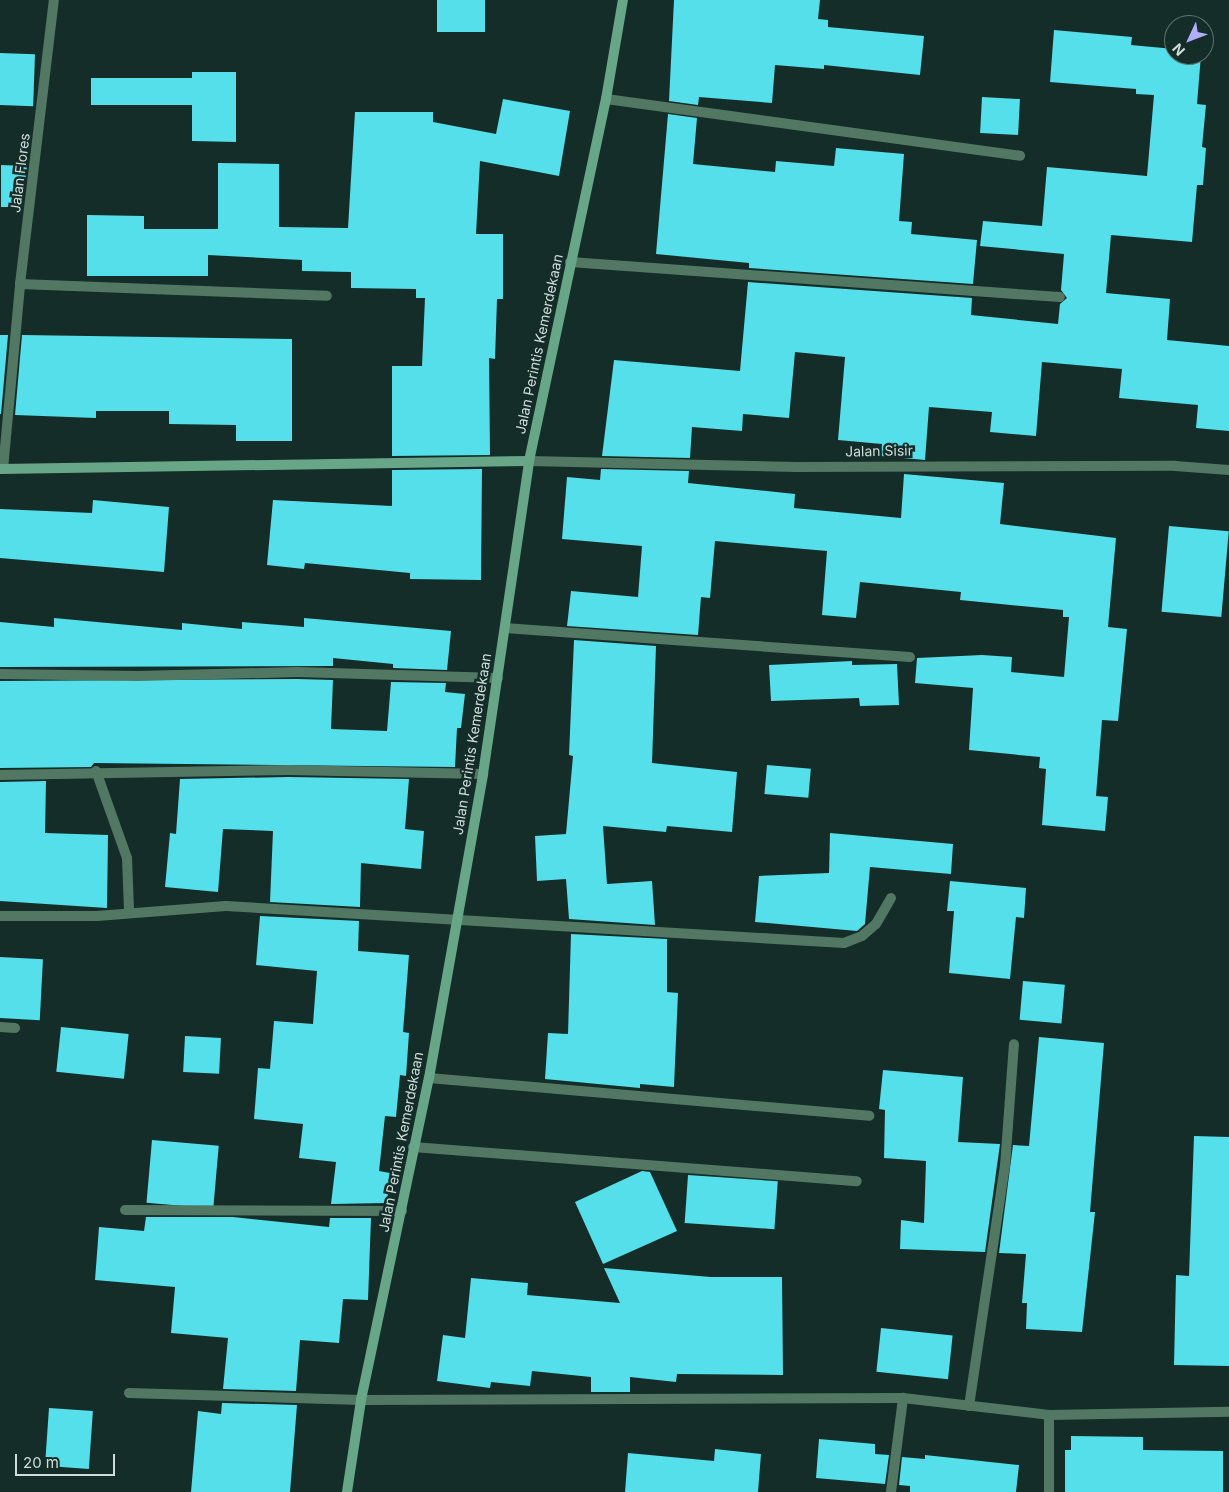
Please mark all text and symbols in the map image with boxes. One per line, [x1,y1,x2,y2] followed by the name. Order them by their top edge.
[1164,15,1214,65] north arrow
[1169,40,1188,60] text: N
[7,132,33,214] street label: Jalan Flores
[512,252,566,436] street label: Jalan Perintis Kemerdekaan
[845,442,913,460] street label: Jalan Sisir
[449,652,495,836] street label: Jalan Perintis Kemerdekaan
[375,1050,427,1234] street label: Jalan Perintis Kemerdekaan
[18,1444,118,1476] scale bar
[23,1453,59,1472] text: 20 m

